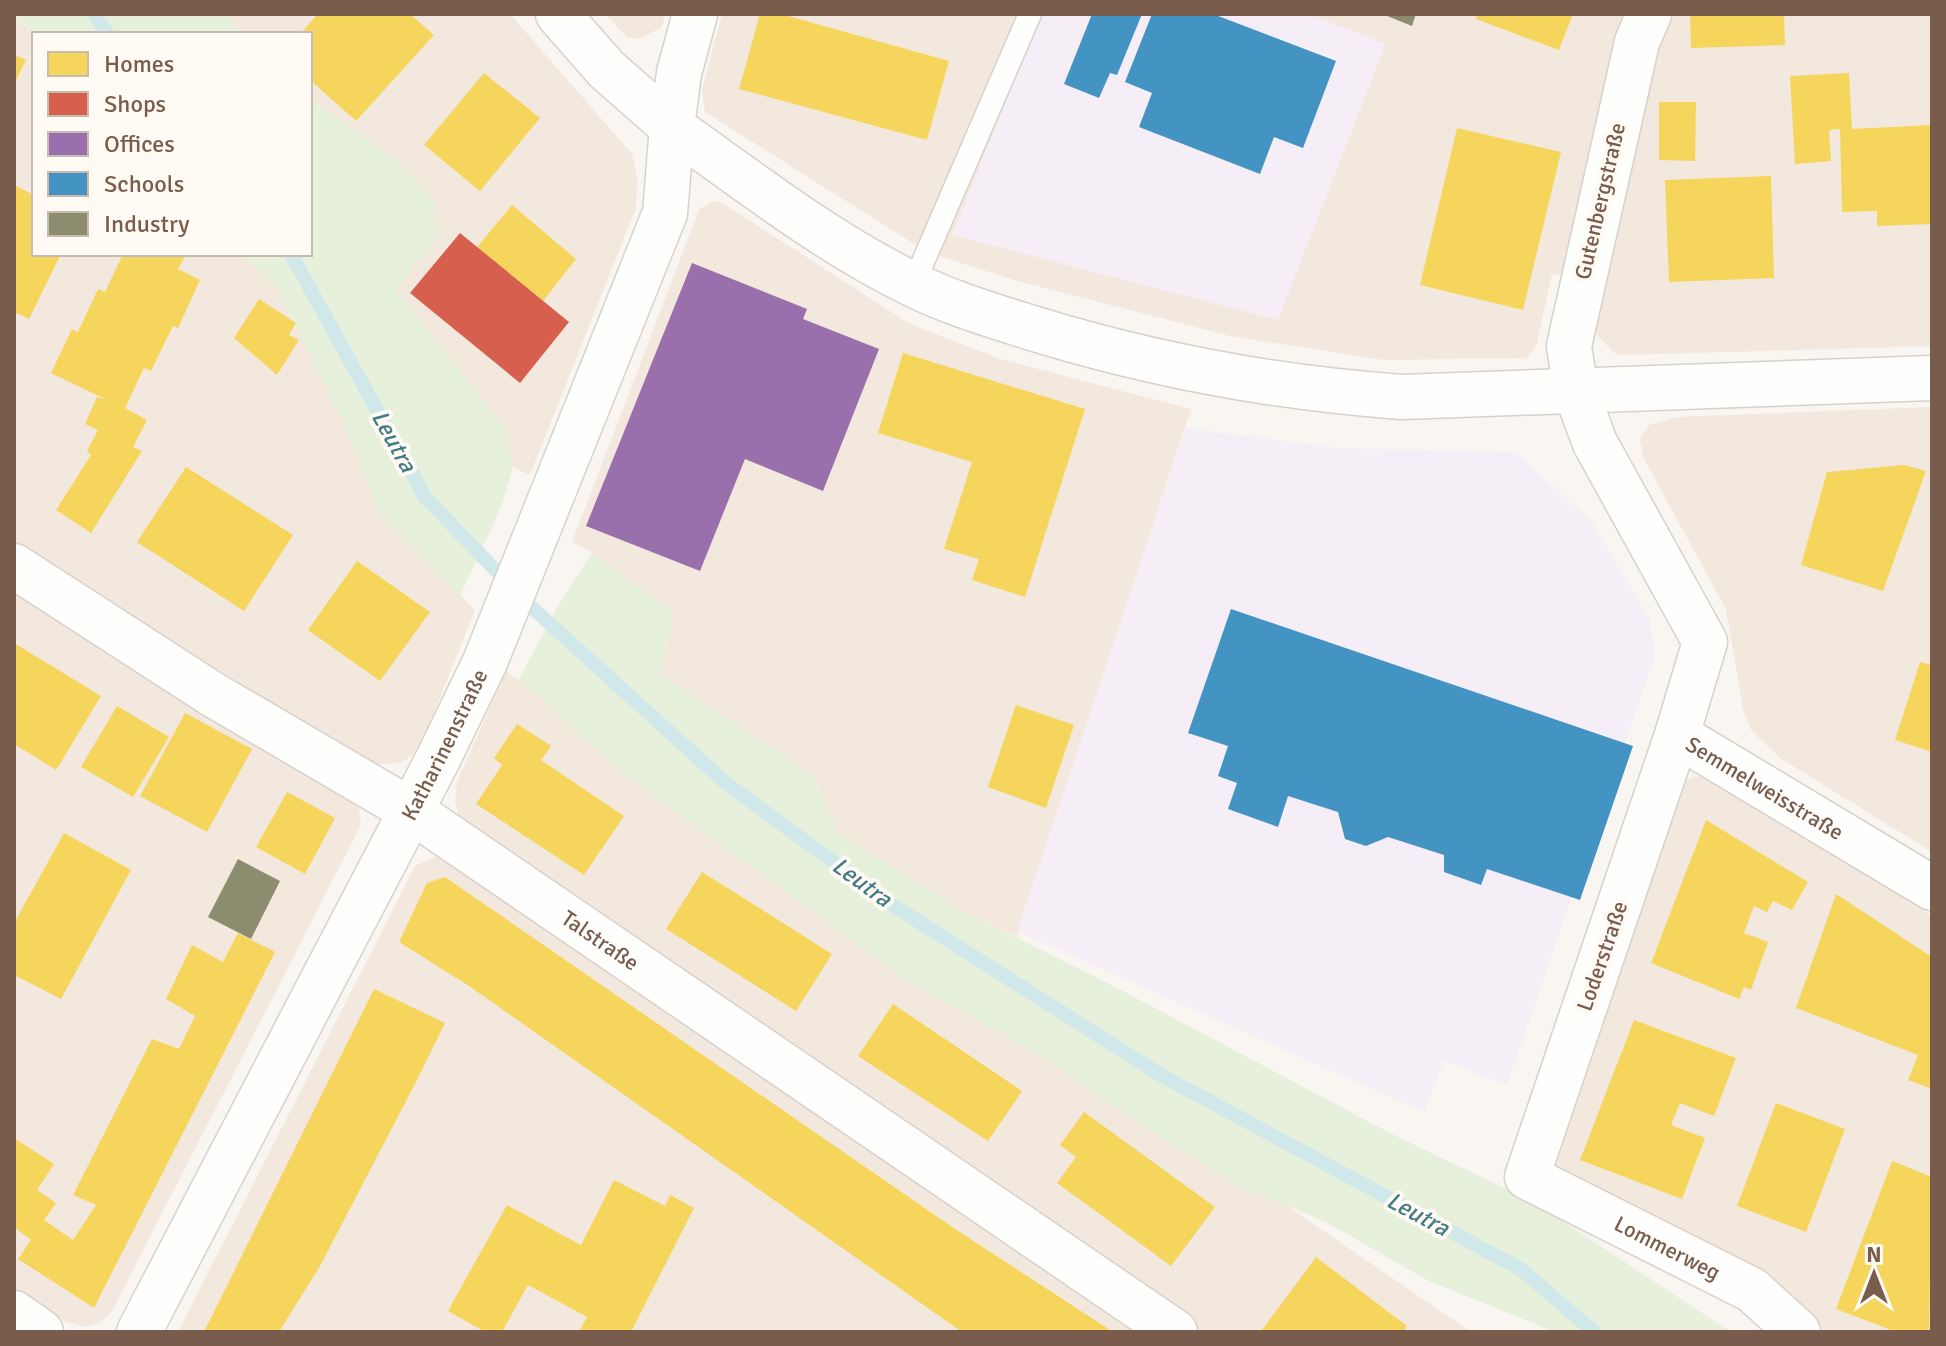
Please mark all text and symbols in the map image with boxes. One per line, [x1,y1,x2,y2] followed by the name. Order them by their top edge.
[32,32,312,256] legend
[104,49,174,79] text: Homes
[104,89,166,119] text: Shops
[1569,120,1631,282] street label: Gutenbergstraße
[104,129,175,159] text: Offices
[104,169,184,199] text: Schools
[104,209,190,239] text: Industry
[365,405,424,478] water label: Leutra
[395,664,493,825] street label: Katharinenstraße
[1681,730,1849,845] street label: Semmelweisstraße
[826,850,898,914] water label: Leutra
[1571,898,1633,1014] street label: Loderstraße
[557,904,645,976] street label: Talstraße
[1382,1185,1455,1243] water label: Leutra
[1610,1210,1725,1286] street label: Lommerweg
[1834,1234,1914,1314] north arrow
[1866,1241,1882,1268] text: N

